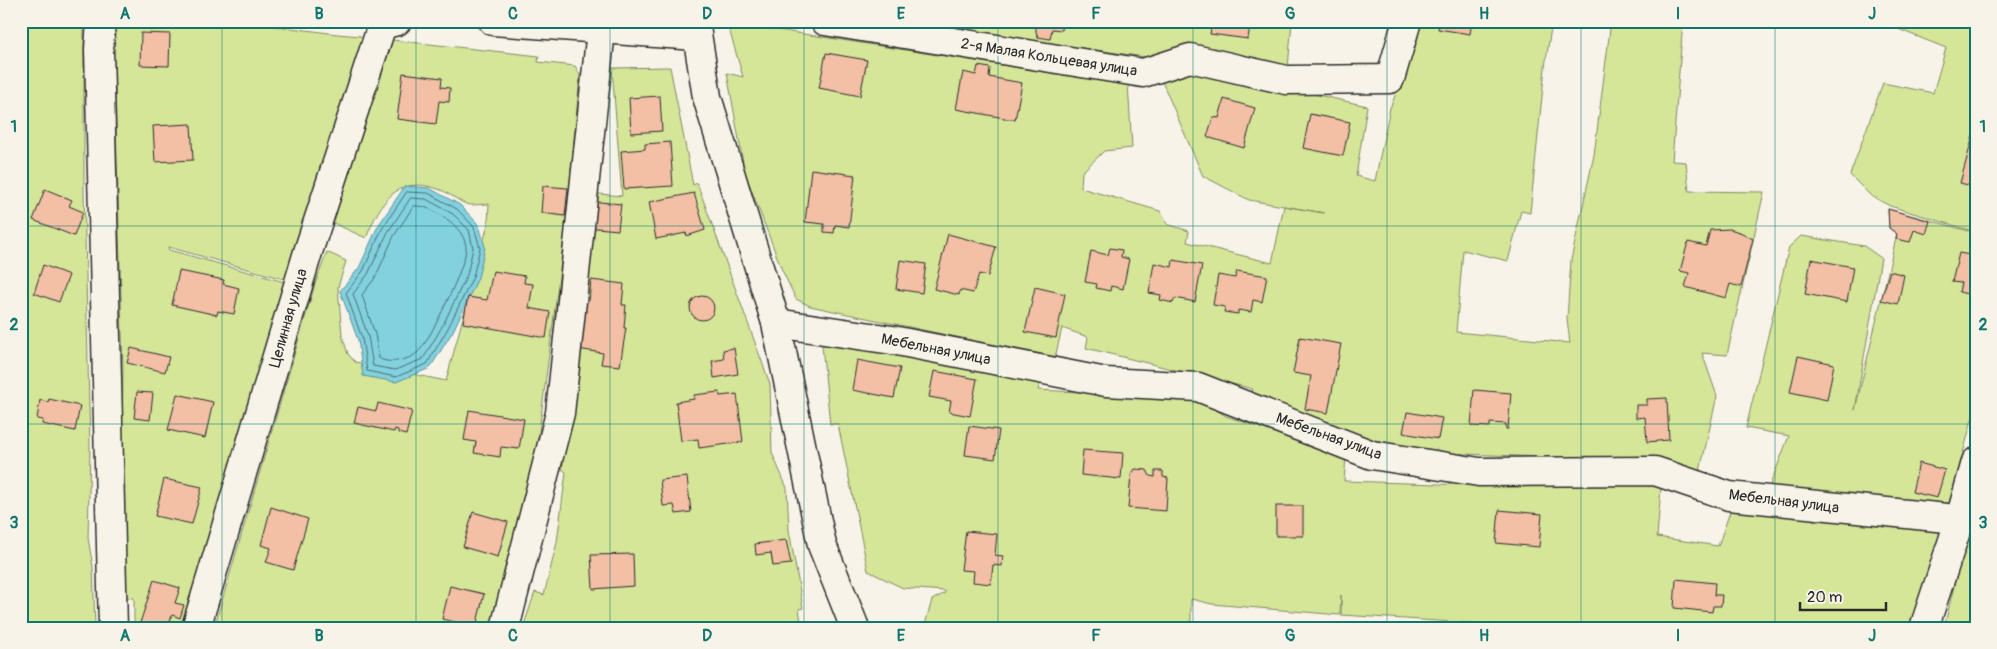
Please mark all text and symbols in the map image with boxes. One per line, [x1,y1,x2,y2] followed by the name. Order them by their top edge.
[120,4,131,24] text: A
[314,4,324,24] text: B
[508,4,518,24] text: C
[702,4,712,24] text: D
[897,4,906,24] text: E
[1091,4,1101,24] text: F
[1285,4,1296,24] text: G
[1479,4,1489,24] text: H
[1676,4,1680,24] text: I
[1868,4,1876,24] text: J
[959,34,1138,81] street label: 2-я Малая Кольцевая улица
[11,117,17,137] text: 1
[1980,117,1986,137] text: 1
[265,266,312,370] street label: Целинная улица
[10,315,19,335] text: 2
[1979,315,1988,335] text: 2
[880,330,992,369] street label: Мебельная улица
[1273,409,1384,464] street label: Мебельная улица
[1728,485,1840,518] street label: Мебельная улица
[10,513,19,533] text: 3
[1979,513,1988,533] text: 3
[1800,579,1886,611] scale bar
[1807,588,1842,607] text: 20 m
[120,626,131,646] text: A
[314,626,324,646] text: B
[508,626,518,646] text: C
[702,626,712,646] text: D
[897,626,906,646] text: E
[1091,626,1101,646] text: F
[1285,626,1296,646] text: G
[1479,626,1489,646] text: H
[1676,626,1680,646] text: I
[1868,626,1876,646] text: J

